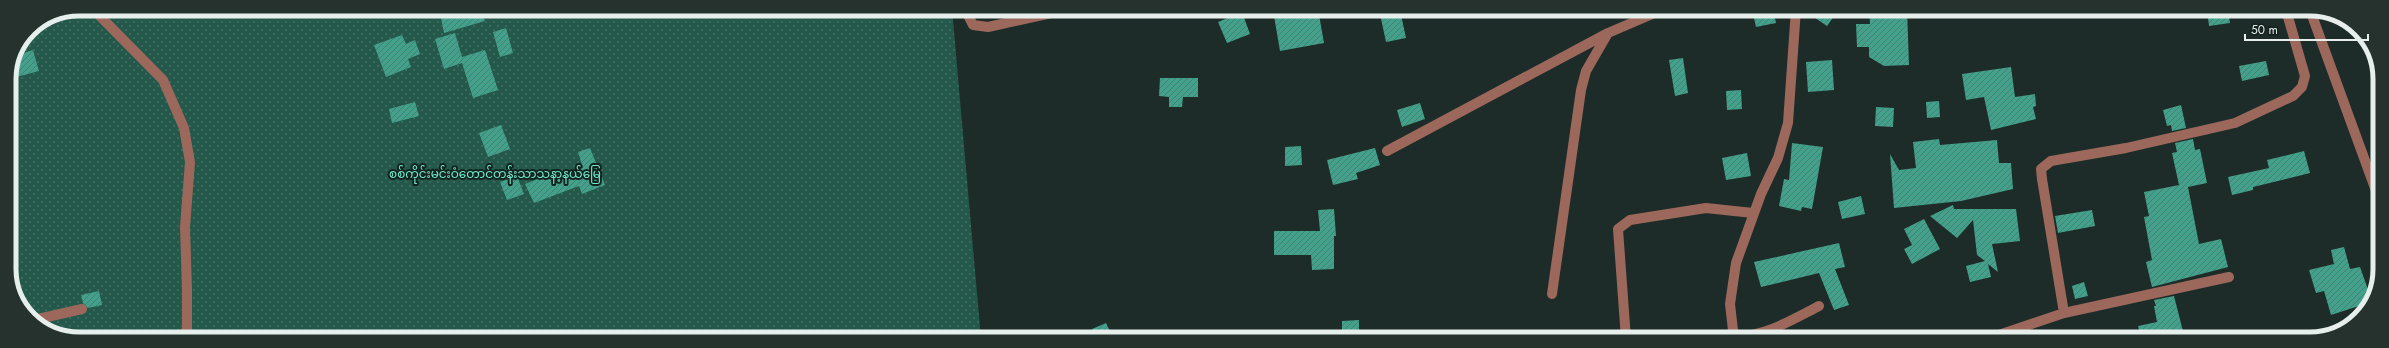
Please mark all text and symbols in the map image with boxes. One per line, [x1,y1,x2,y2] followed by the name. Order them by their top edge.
[2245,16,2368,42] scale bar
[2251,21,2278,39] text: 50 m
[389,165,601,184] park label: စစ်ကိုင်းမင်းဝံတောင်တန်းသာသနာ့နယ်မြေ

